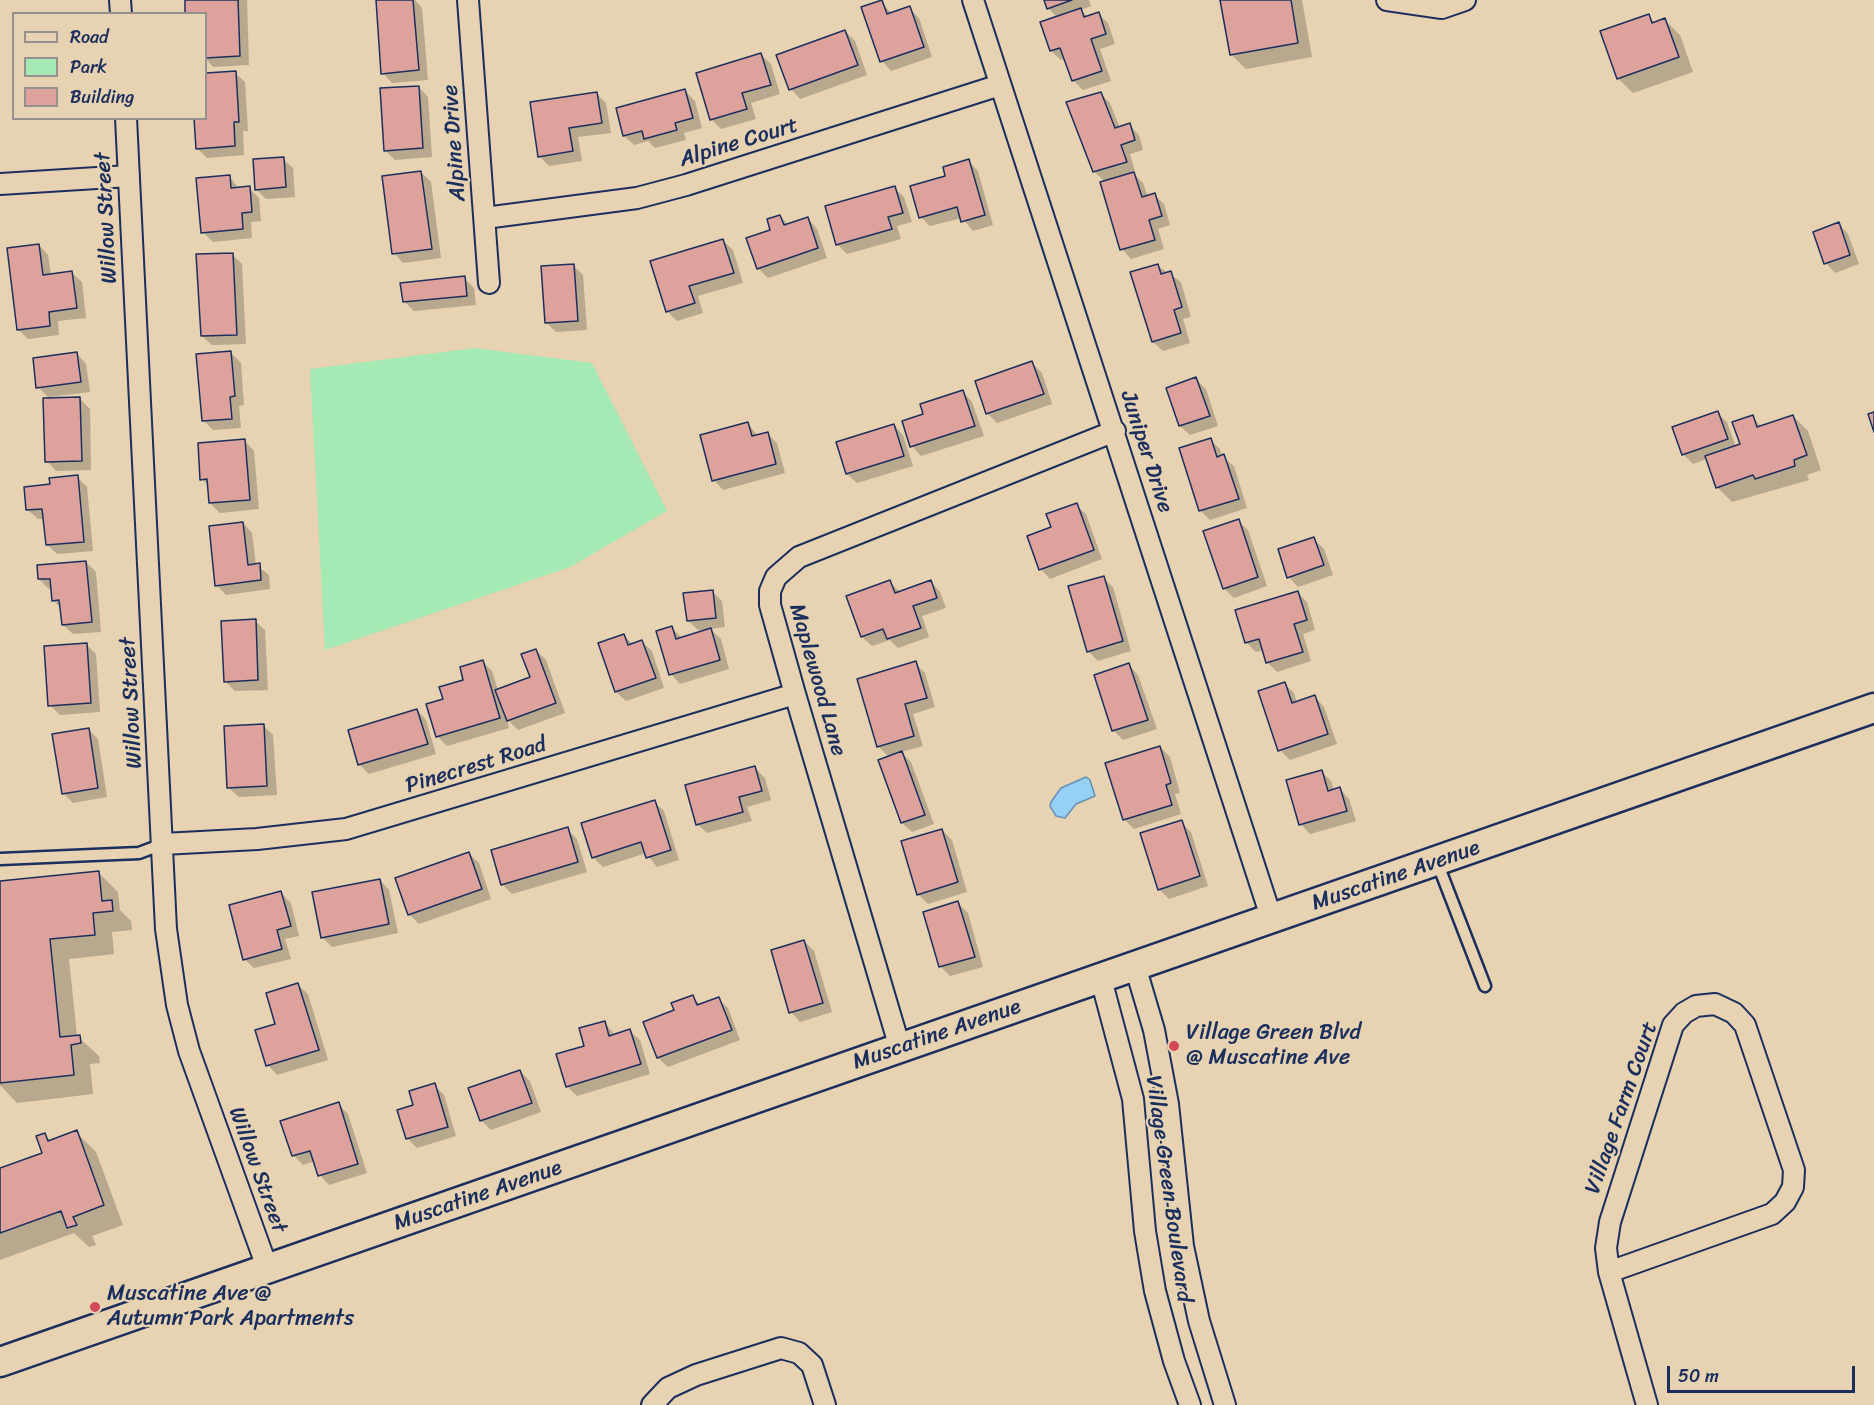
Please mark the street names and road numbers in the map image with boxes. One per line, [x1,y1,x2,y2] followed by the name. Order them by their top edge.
[438,84,472,202] street label: Alpine Drive
[676,112,802,174] street label: Alpine Court
[90,152,124,284] street label: Willow Street
[1114,388,1178,516] street label: Juniper Drive
[783,601,851,759] street label: Maplewood Lane
[115,637,149,769] street label: Willow Street
[402,732,550,800] street label: Pinecrest Road
[1309,835,1483,917] street label: Muscatine Avenue
[850,994,1024,1076] street label: Muscatine Avenue
[1580,1019,1664,1197] street label: Village Farm Court
[1139,1074,1197,1304] street label: Village Green Boulevard
[222,1104,292,1236] street label: Willow Street
[391,1155,565,1237] street label: Muscatine Avenue

